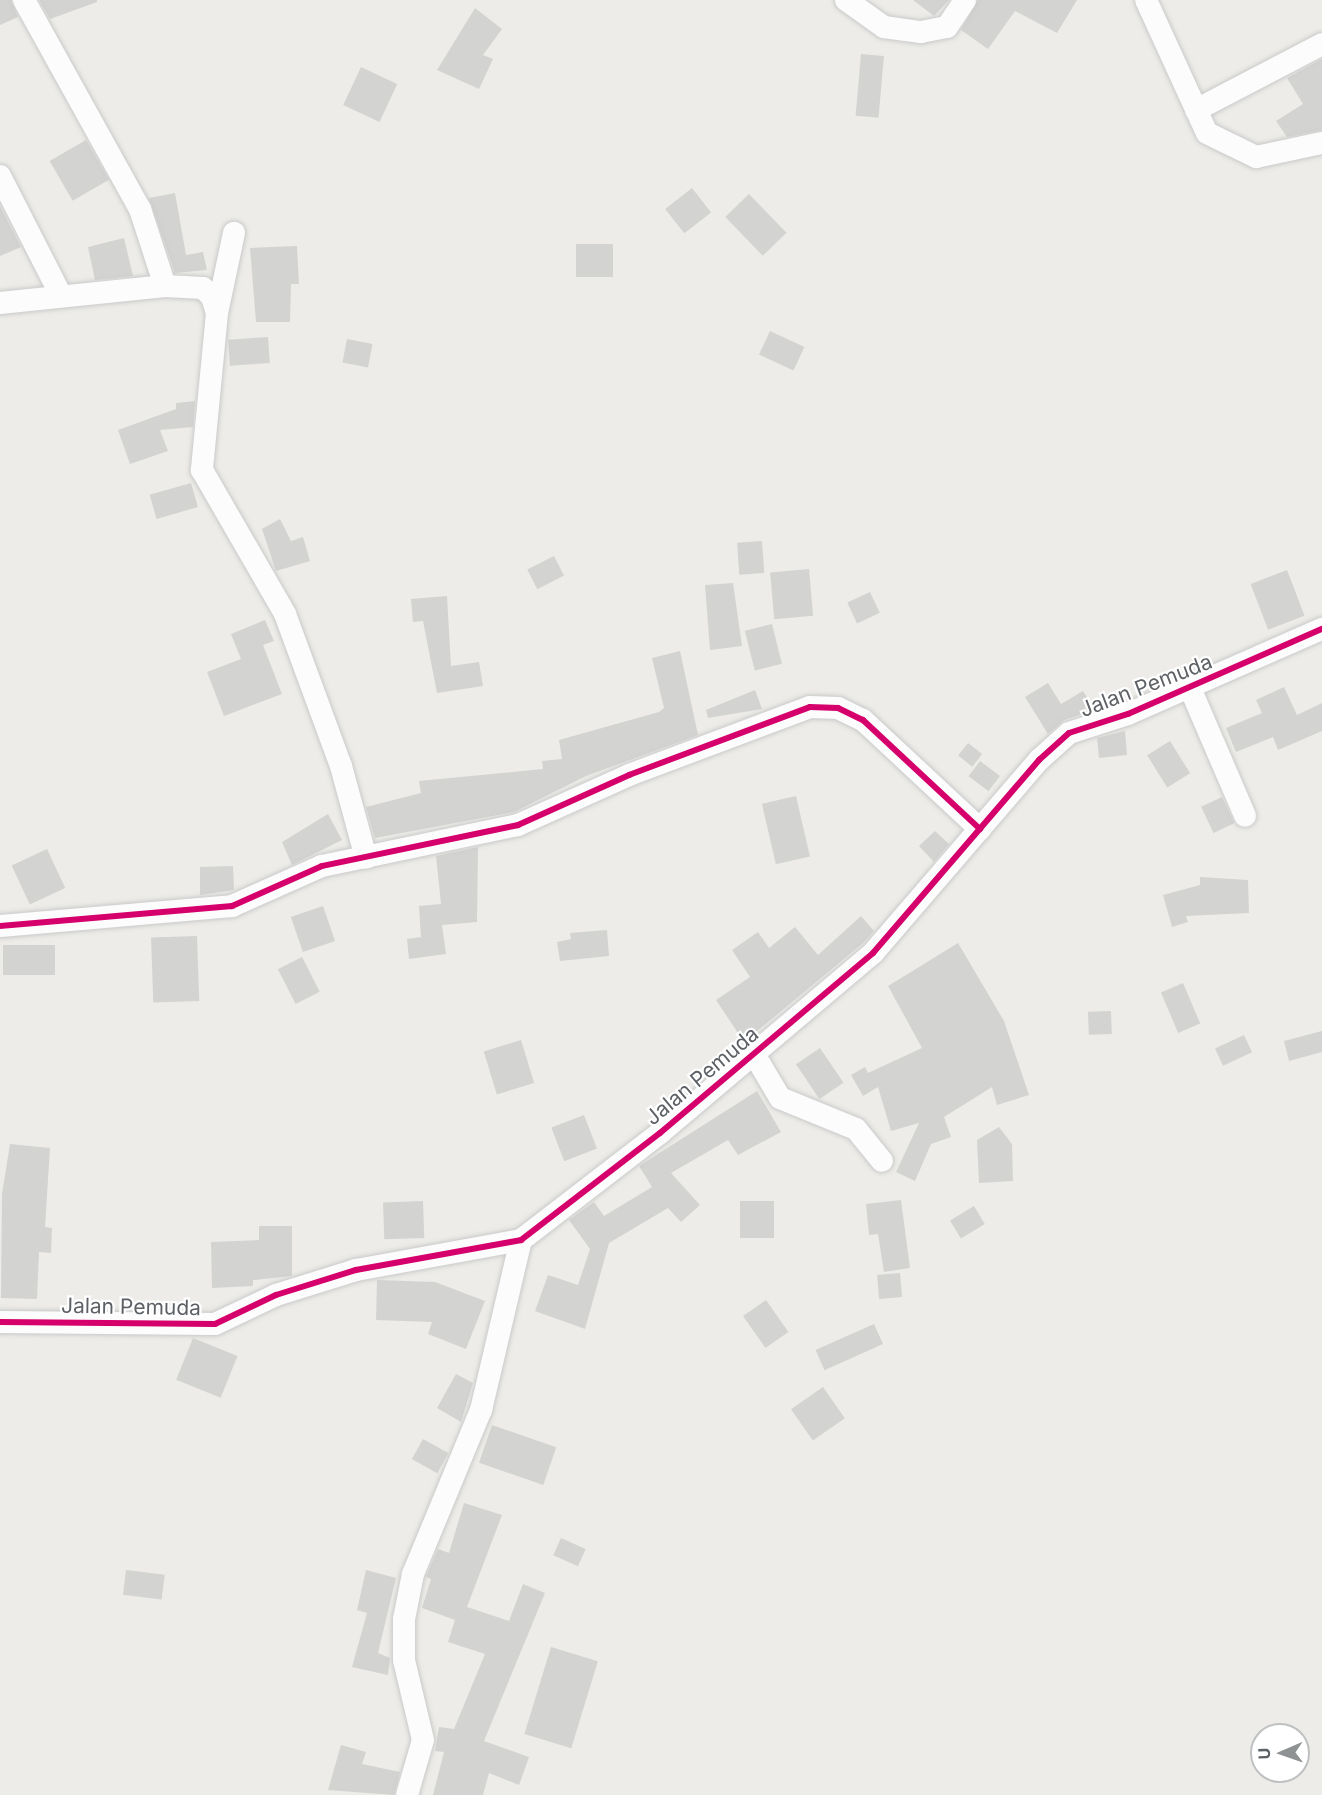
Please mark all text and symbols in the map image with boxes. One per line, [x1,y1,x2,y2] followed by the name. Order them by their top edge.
[1076,649,1216,723] street label: Jalan Pemuda
[640,1021,764,1131] street label: Jalan Pemuda
[61,1293,201,1321] street label: Jalan Pemuda
[1250,1723,1310,1783] north arrow
[1254,1747,1274,1760] text: U

